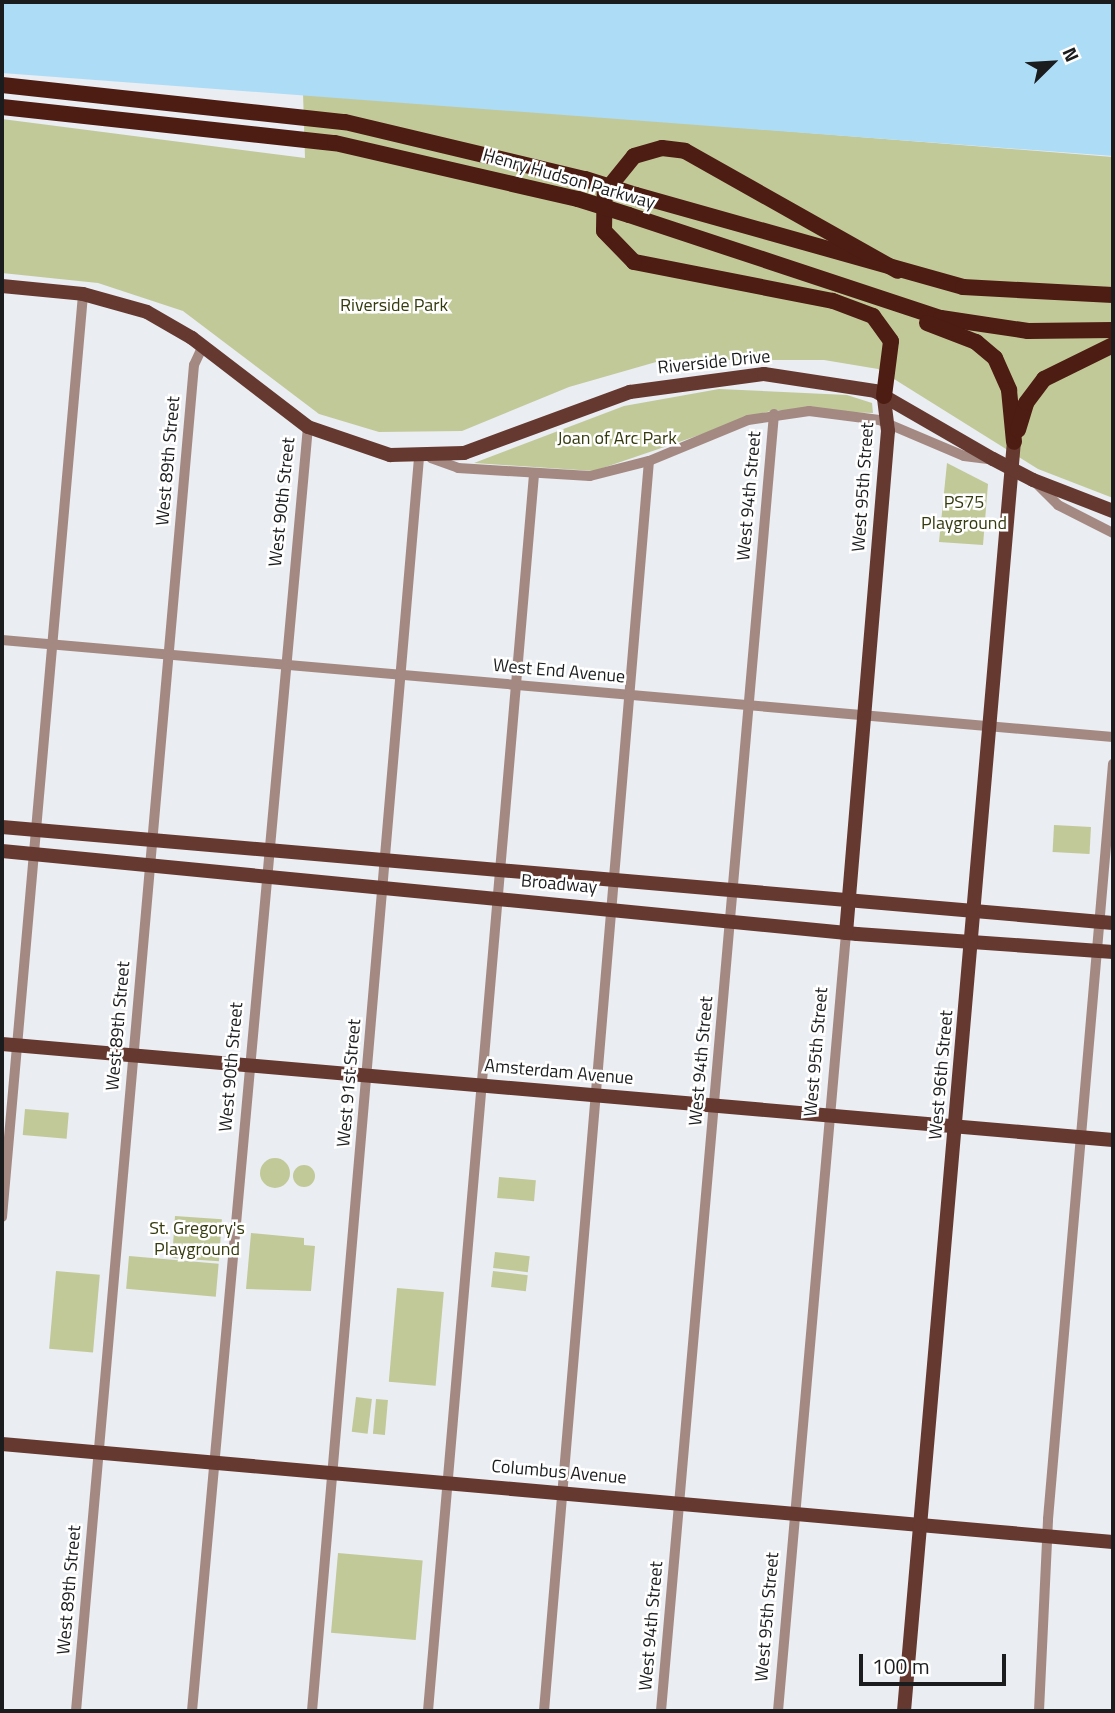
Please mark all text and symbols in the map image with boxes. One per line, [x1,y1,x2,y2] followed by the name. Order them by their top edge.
[1017,28,1087,98] north arrow
[1056,42,1088,66] text: N
[480,144,658,214] street label: Henry Hudson Parkway
[340,294,448,316] park label: Riverside Park
[657,345,771,379] street label: Riverside Drive
[152,395,184,527] street label: West 89th Street
[848,421,878,553] street label: West 95th Street
[557,427,677,449] park label: Joan of Arc Park
[733,430,765,562] street label: West 94th Street
[264,436,300,568] street label: West 90th Street
[921,492,1007,534] park label: PS75 Playground
[492,654,626,688] street label: West End Avenue
[520,870,598,898] street label: Broadway
[102,960,134,1092] street label: West 89th Street
[800,986,832,1118] street label: West 95th Street
[685,995,717,1127] street label: West 94th Street
[215,1001,247,1133] street label: West 90th Street
[925,1009,957,1141] street label: West 96th Street
[333,1018,365,1148] street label: West 91st Street
[484,1055,634,1089] street label: Amsterdam Avenue
[149,1218,245,1260] park label: St. Gregory's Playground
[491,1455,627,1489] street label: Columbus Avenue
[53,1524,85,1656] street label: West 89th Street
[751,1551,783,1683] street label: West 95th Street
[635,1560,667,1692] street label: West 94th Street
[863,1640,1010,1684] scale bar
[872,1650,929,1682] text: 100 m

